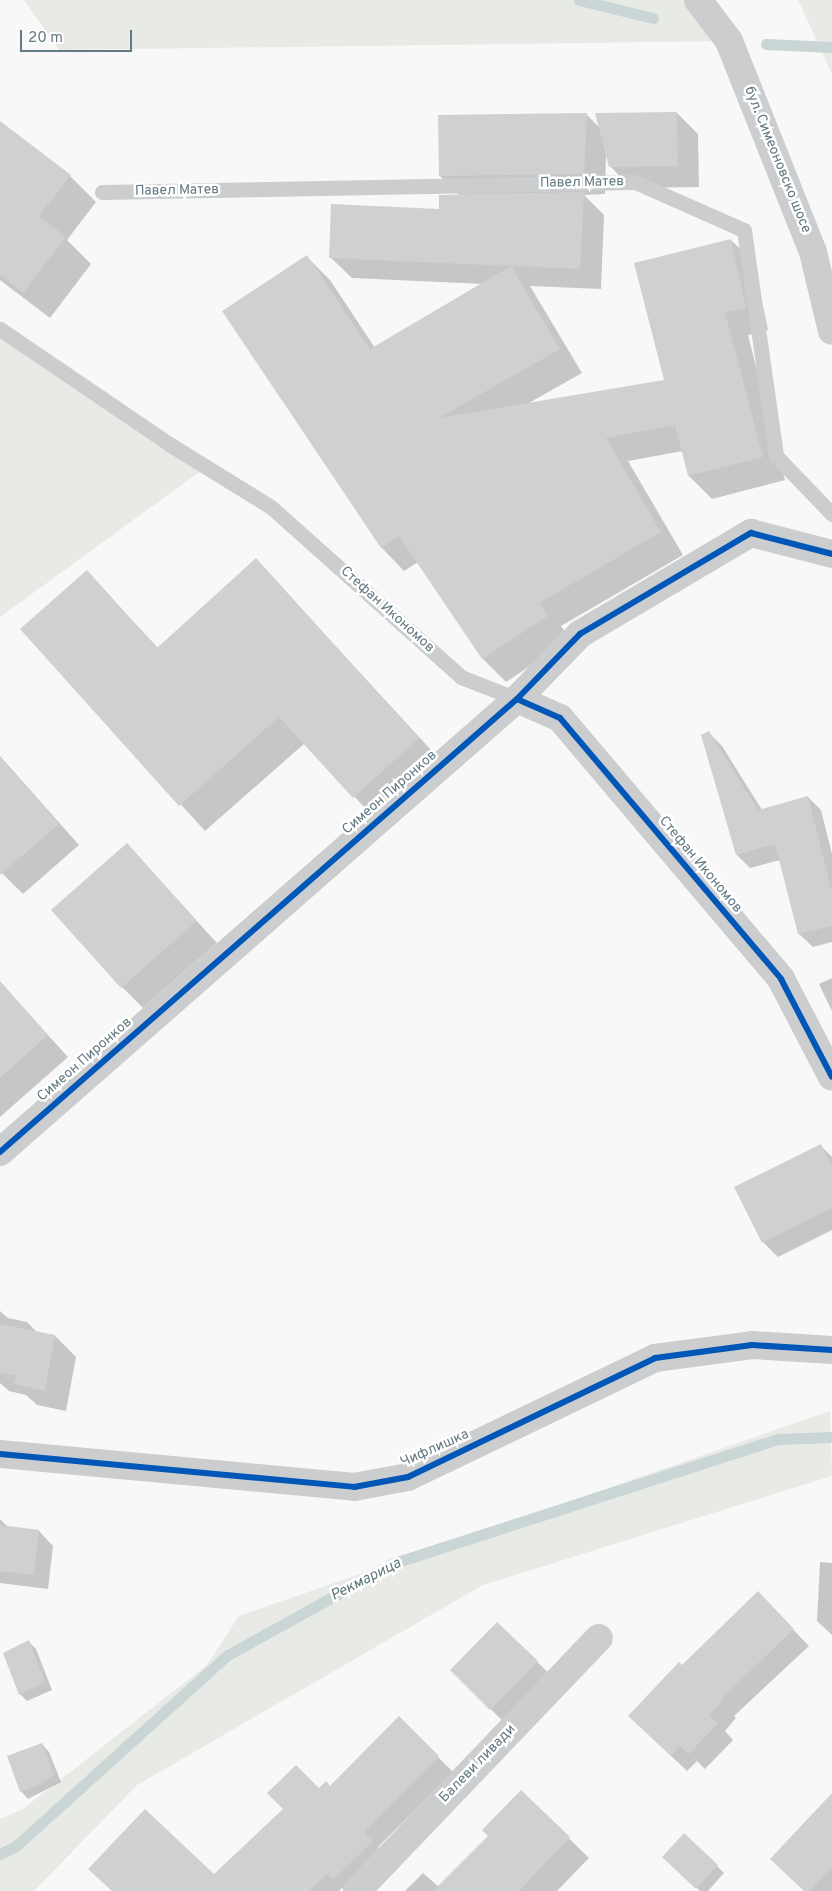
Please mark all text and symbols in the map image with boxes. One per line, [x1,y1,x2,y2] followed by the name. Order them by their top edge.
[22,20,135,52] scale bar
[28,29,63,48] text: 20 m
[740,84,814,236] street label: бул. Симеоновско шосе
[540,174,624,192] street label: Павел Матев
[135,182,219,200] street label: Павел Матев
[336,563,438,657] street label: Стефан Икономов
[339,747,441,839] street label: Симеон Пиронков
[655,813,745,917] street label: Стефан Икономов
[34,1014,136,1106] street label: Симеон Пиронков
[398,1426,472,1472] street label: Чифлишка
[328,1555,404,1605] water label: Рекмарица
[436,1721,520,1807] street label: Балеви ливади

